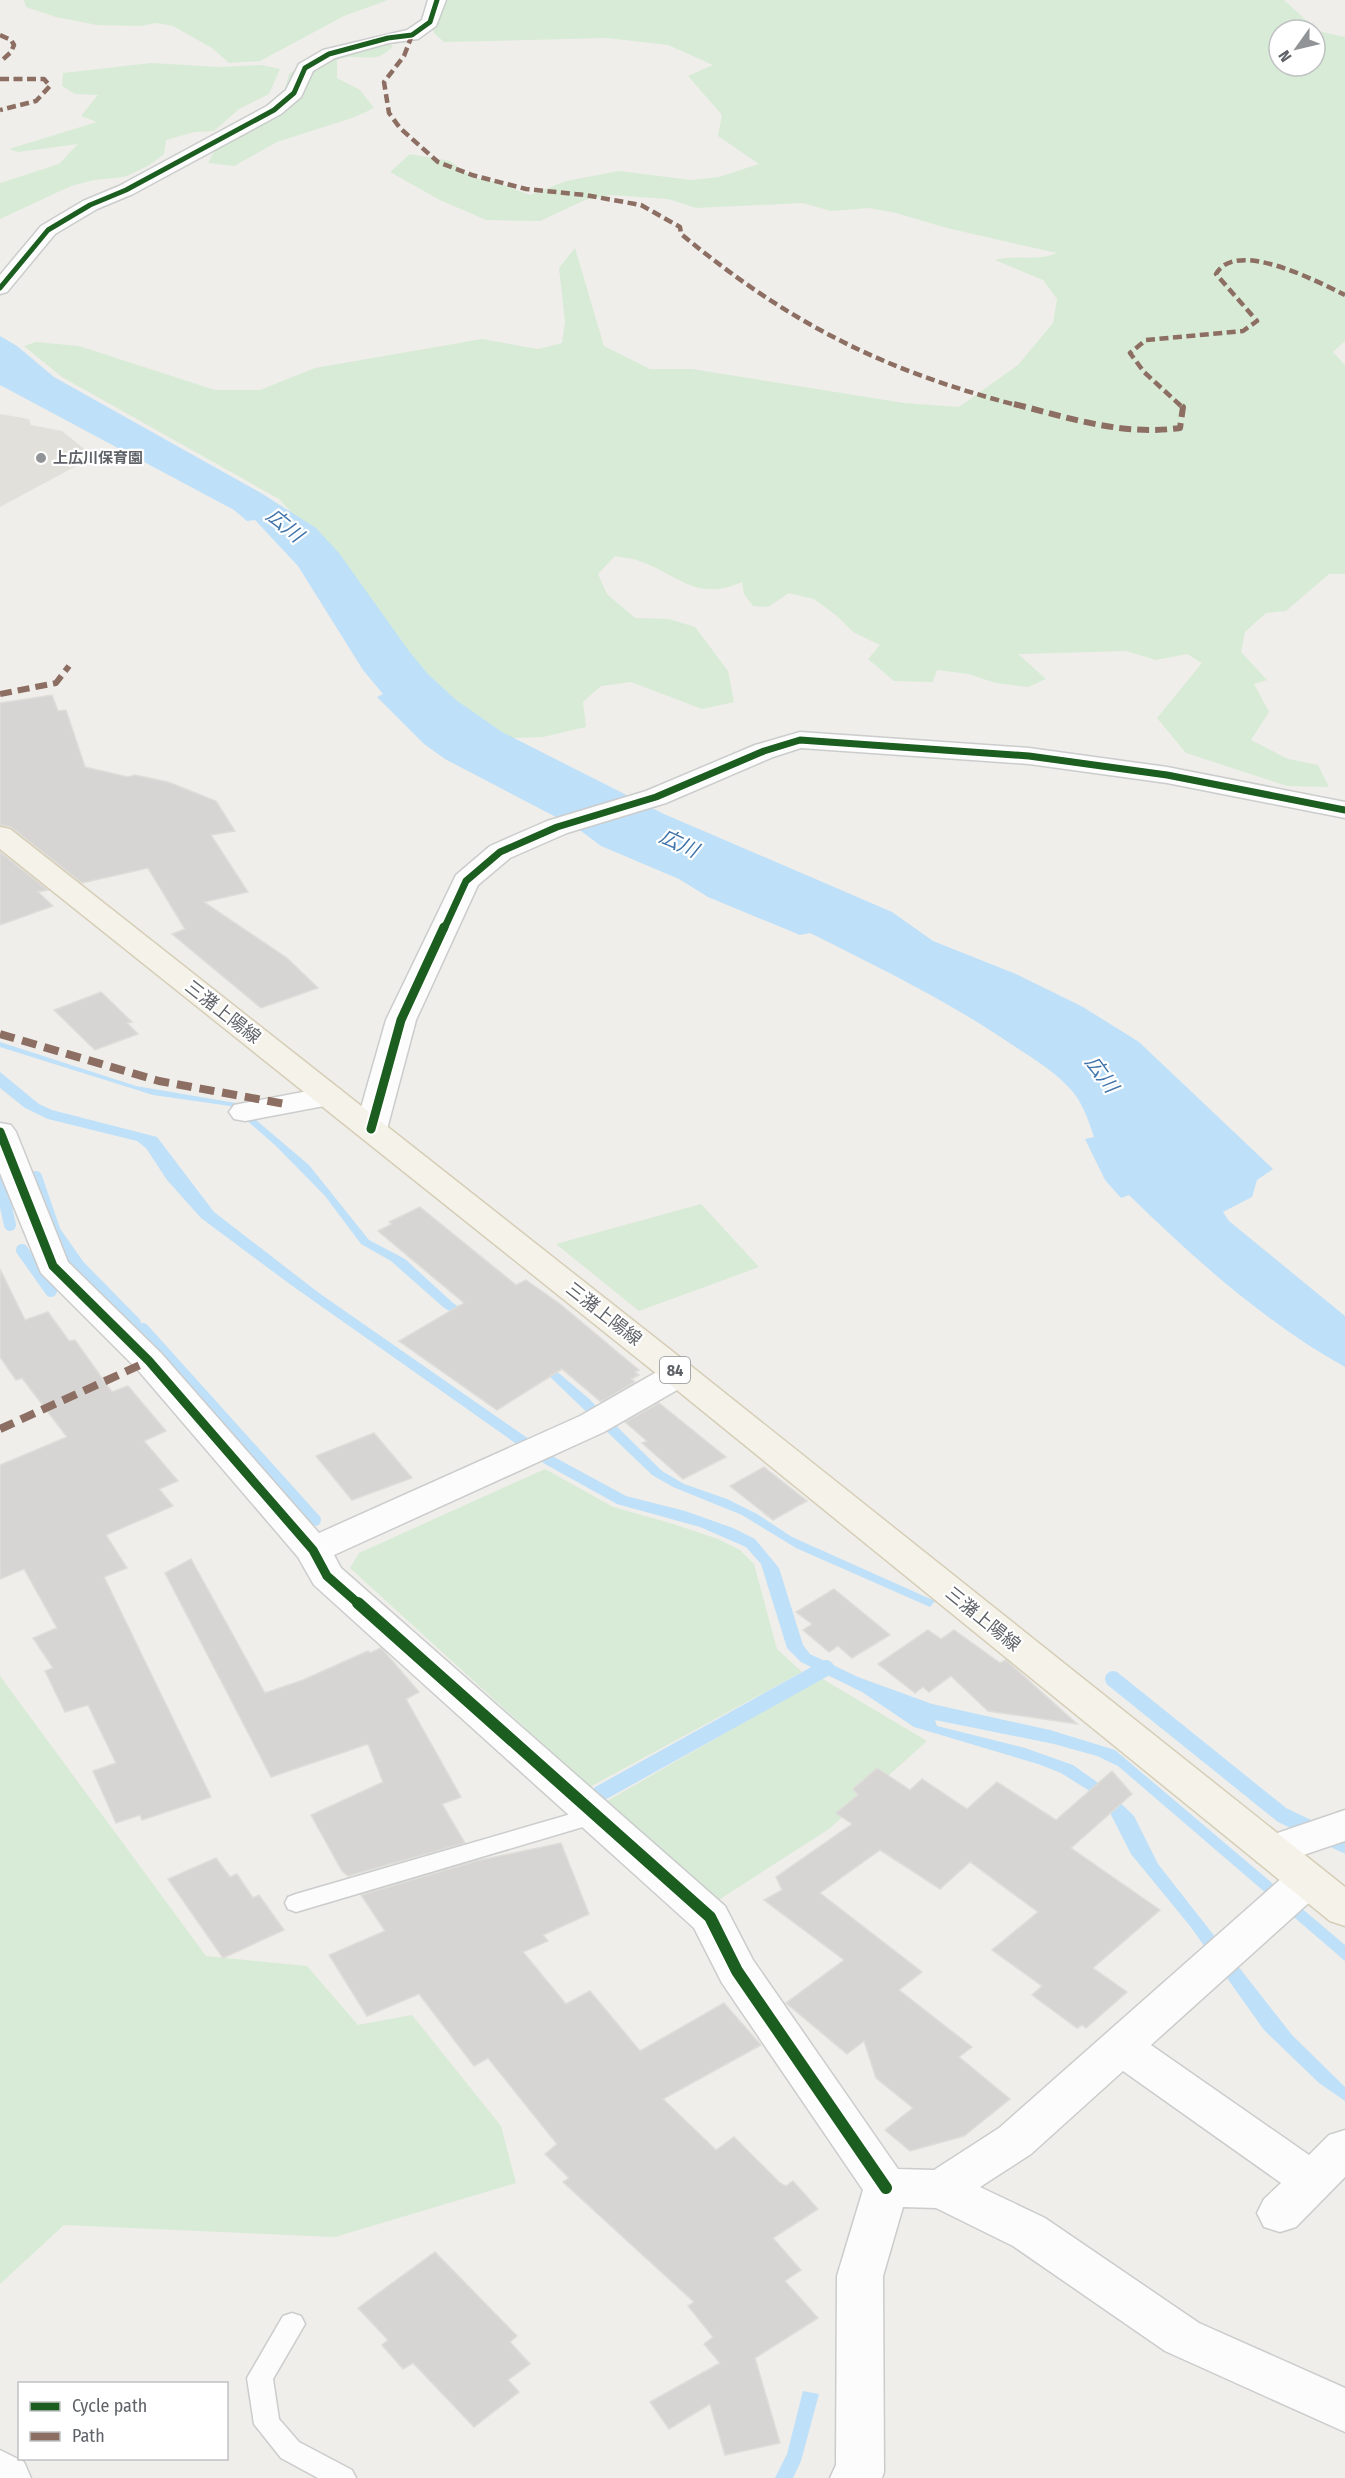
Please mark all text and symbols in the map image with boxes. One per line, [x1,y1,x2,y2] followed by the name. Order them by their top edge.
[1267,18,1327,78] north arrow
[1274,47,1296,65] text: N
[53,449,143,467] place label: 上広川保育園
[34,451,48,465] marker: 上広川保育園
[262,503,310,548] water label: 広川
[656,824,704,863] water label: 広川
[181,976,265,1048] street label: 三潴上陽線
[1081,1051,1125,1099] water label: 広川
[562,1278,646,1350] street label: 三潴上陽線
[660,1357,690,1383] road number: 84
[941,1582,1025,1656] street label: 三潴上陽線
[18,2382,228,2460] legend
[72,2395,147,2417] text: Cycle path
[72,2425,105,2447] text: Path

